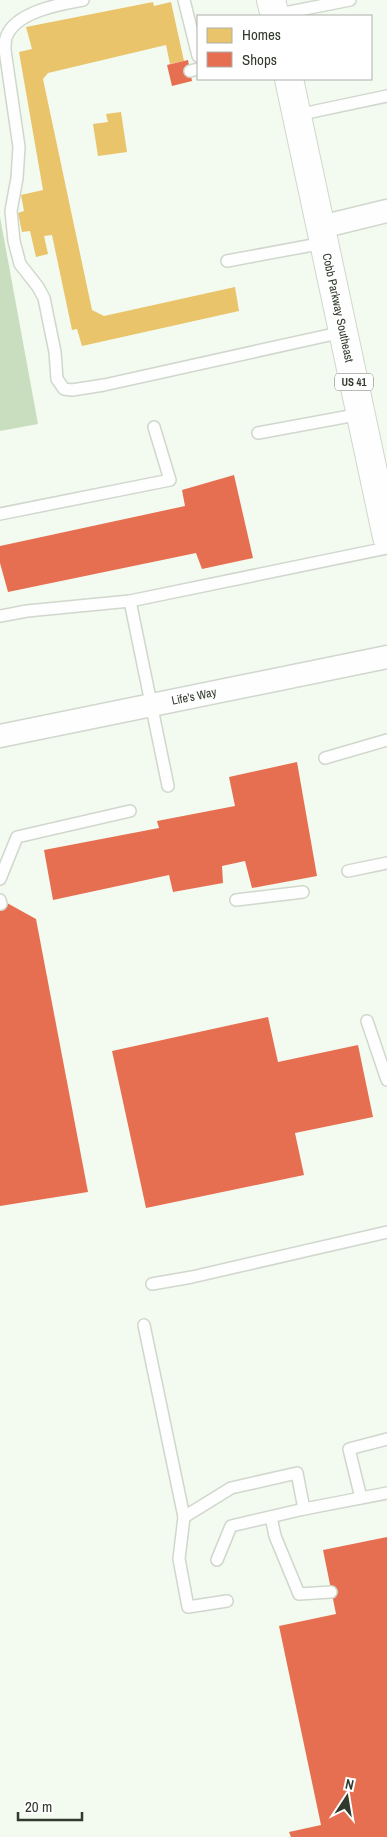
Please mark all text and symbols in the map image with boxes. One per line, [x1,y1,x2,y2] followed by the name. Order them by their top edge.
[197,15,372,80] legend
[242,24,281,45] text: Homes
[242,49,277,70] text: Shops
[318,252,357,364] street label: Cobb Parkway Southeast
[335,374,373,391] road number: US 41
[170,684,218,709] street label: Life's Way
[322,1772,372,1822] north arrow
[344,1775,356,1794] text: N
[18,1790,81,1822] scale bar
[25,1796,52,1817] text: 20 m

